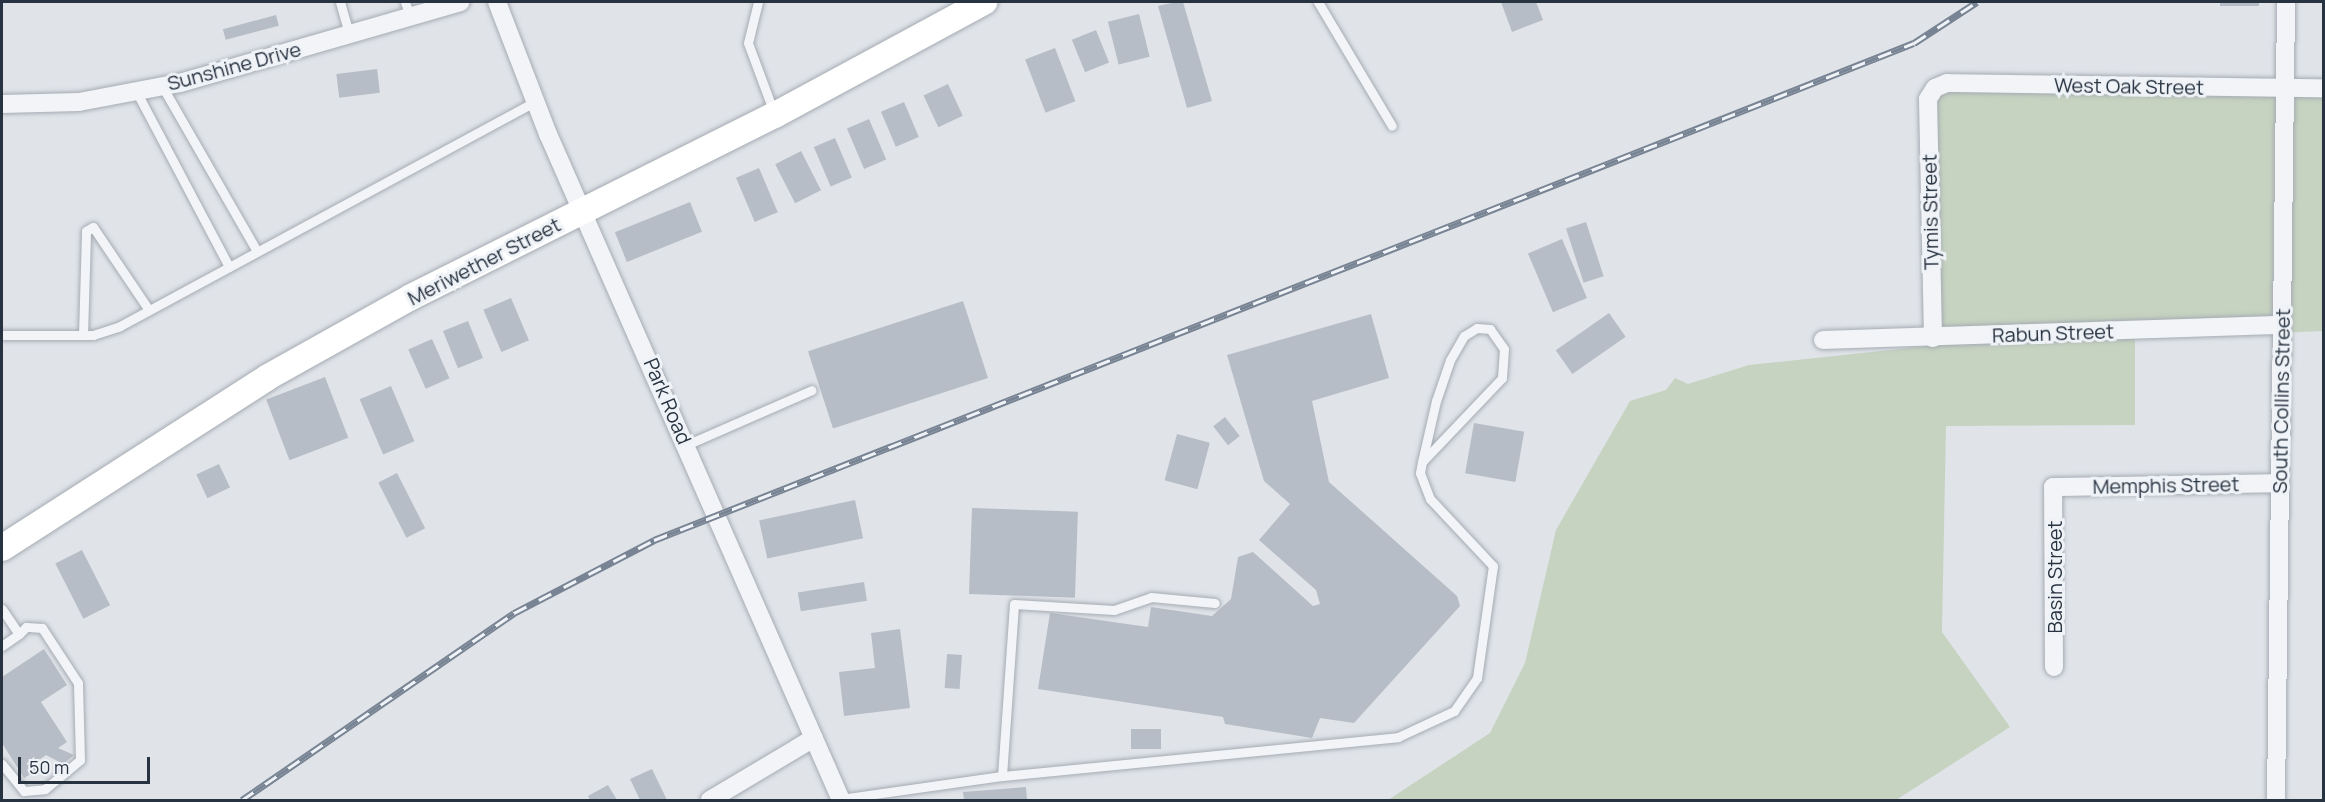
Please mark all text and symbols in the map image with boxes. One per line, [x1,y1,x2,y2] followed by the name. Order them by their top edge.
[165,37,303,95] street label: Sunshine Drive
[2054,73,2204,99] street label: West Oak Street
[1917,154,1943,270] street label: Tymis Street
[403,212,565,310] street label: Meriwether Street
[2267,308,2295,494] street label: South Collins Street
[1992,319,2114,347] street label: Rabun Street
[639,354,697,448] street label: Park Road
[2092,472,2240,498] street label: Memphis Street
[2042,520,2066,634] street label: Basin Street
[21,745,153,783] scale bar
[29,755,69,779] text: 50 m

